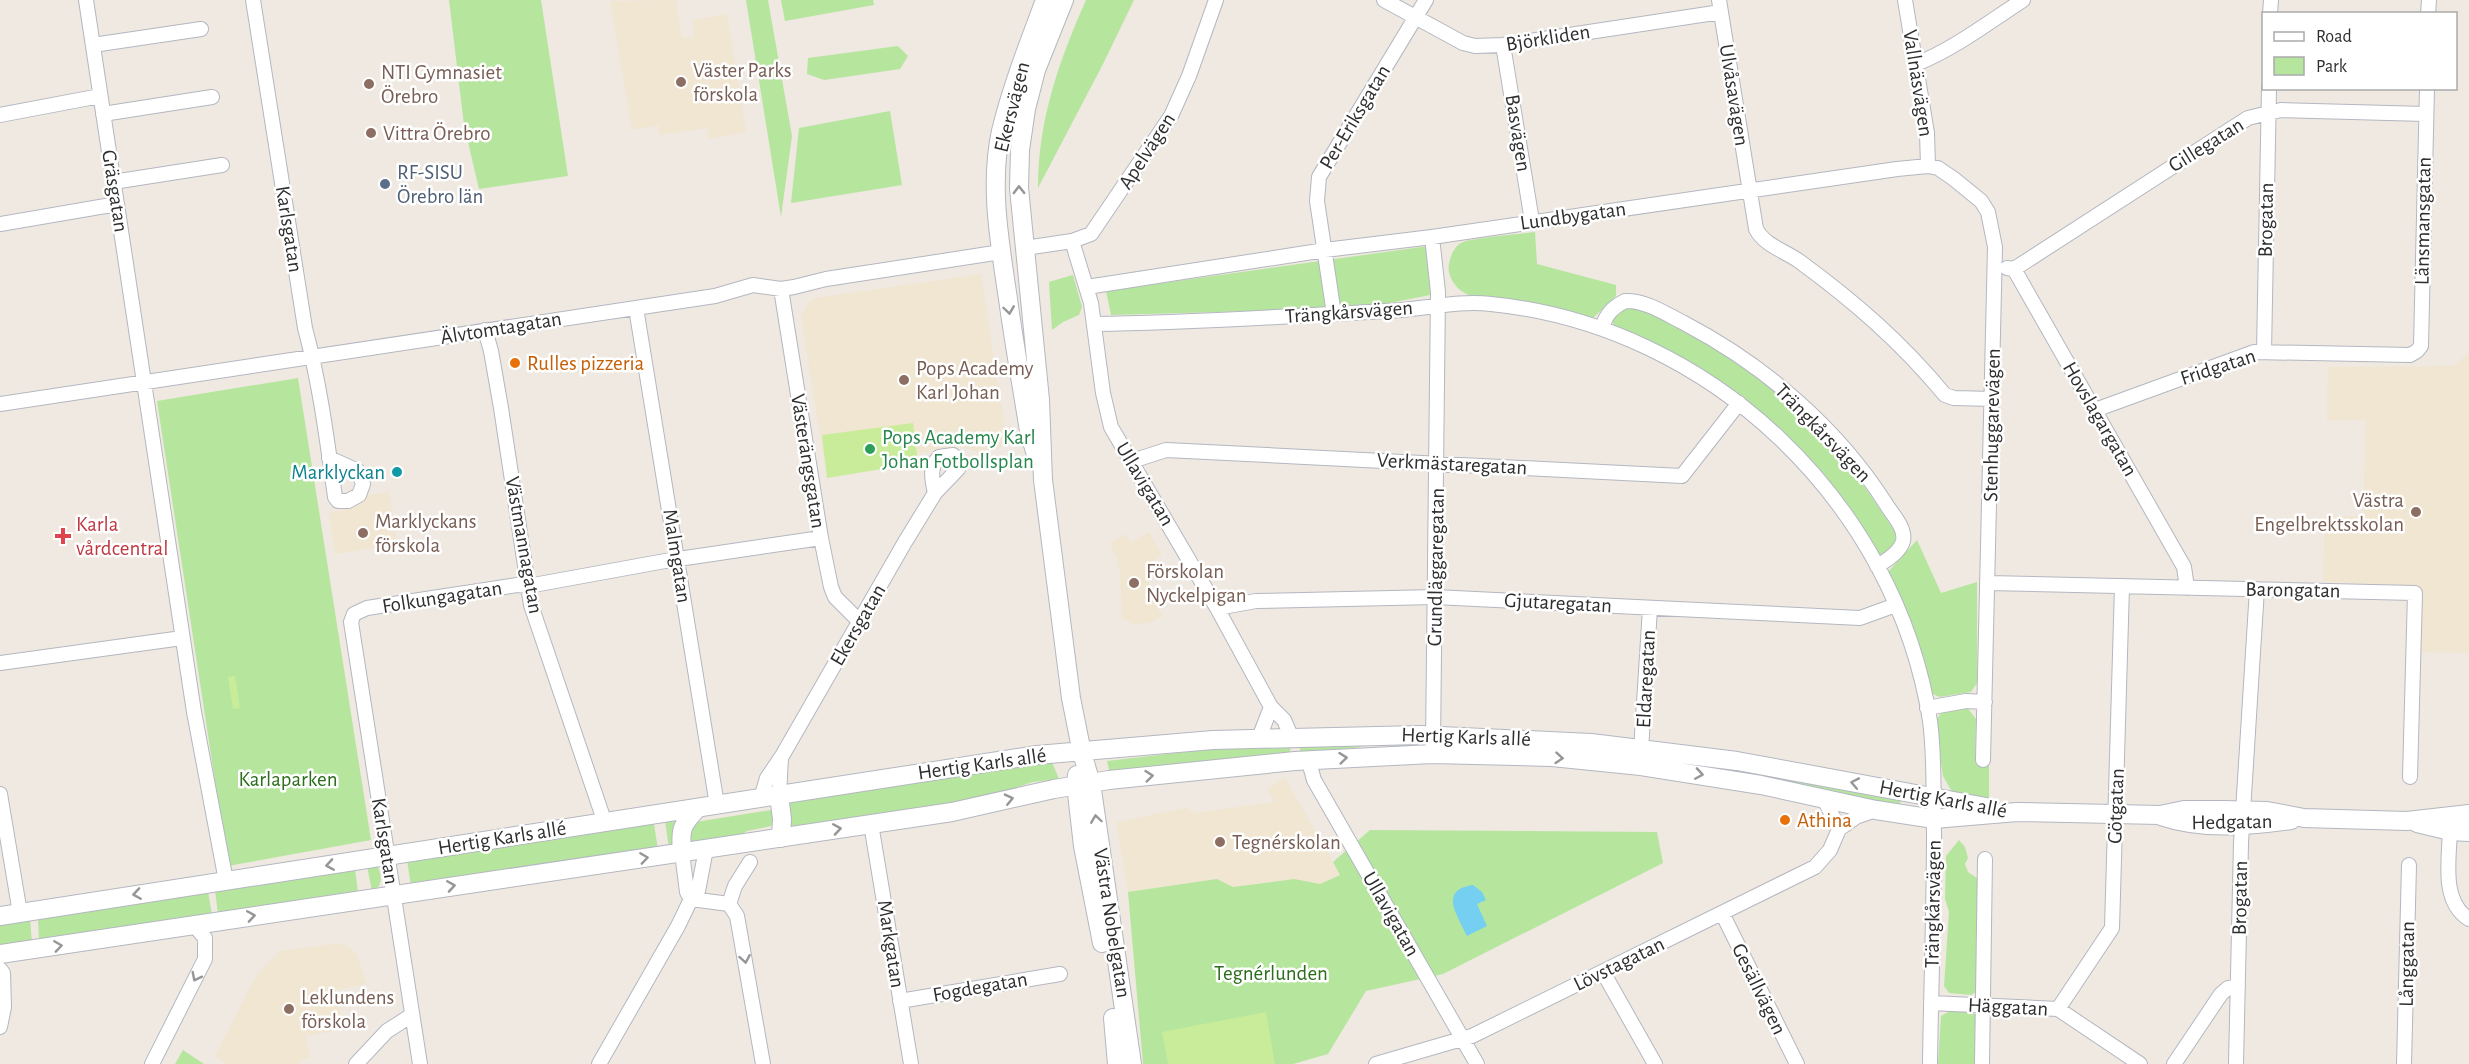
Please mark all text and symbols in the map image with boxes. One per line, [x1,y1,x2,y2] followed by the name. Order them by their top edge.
[2262,12,2457,90] legend
[1504,21,1592,55] street label: Björkliden
[1899,28,1937,138] street label: Vallnäsvägen
[2316,28,2352,46] text: Road
[1716,43,1752,147] street label: Ulvåsavägen
[2316,58,2348,76] text: Park
[693,60,792,105] place label: Väster Parks förskola
[991,60,1033,154] street label: Ekersvägen
[1316,61,1394,173] street label: Per-Eriksgatan
[381,62,502,107] place label: NTI Gymnasiet Örebro
[674,75,688,89] marker: Väster Parks förskola
[362,77,376,91] marker: NTI Gymnasiet Örebro
[1502,93,1534,173] street label: Basvägen
[1115,109,1179,193] street label: Apelvägen
[2165,114,2247,176] street label: Gillegatan
[383,122,491,144] place label: Vittra Örebro
[364,126,378,140] marker: Vittra Örebro
[98,148,132,234] street label: Gräsgatan
[2411,157,2435,285] street label: Länsmansgatan
[397,162,483,207] place label: RF-SISU Örebro län
[378,177,392,191] marker: RF-SISU Örebro län
[2255,182,2277,258] street label: Brogatan
[272,184,306,274] street label: Karlsgatan
[1013,185,1025,194] one-way arrow
[1519,198,1627,234] street label: Lundbygatan
[1284,297,1414,327] street label: Trängkårsvägen
[1003,306,1015,315] one-way arrow
[439,307,563,348] street label: Älvtomtagatan
[2178,345,2258,389] street label: Fridgatan
[1980,348,2004,502] street label: Stenhuggarevägen
[527,353,645,374] place label: Rulles pizzeria
[508,356,522,370] marker: Rulles pizzeria
[916,358,1034,403] place label: Pops Academy Karl Johan
[2059,358,2141,480] street label: Hovslagargatan
[897,373,911,387] marker: Pops Academy Karl Johan
[1771,380,1875,486] street label: Trängkårsvägen
[787,392,829,530] street label: Västerängsgatan
[882,427,1036,472] place label: Pops Academy Karl Johan Fotbollsplan
[1112,438,1178,530] street label: Ullavigatan
[863,442,877,456] marker: Pops Academy Karl Johan Fotbollsplan
[1376,450,1528,478] street label: Verkmästaregatan
[291,462,385,483] place label: Marklyckan
[390,465,404,479] marker: Marklyckan
[502,475,546,615] street label: Västmannagatan
[1424,488,1448,646] street label: Grundläggaregatan
[2254,490,2404,535] place label: Västra Engelbrektsskolan
[2409,505,2423,519] marker: Västra Engelbrektsskolan
[659,508,695,604] street label: Malmgatan
[375,511,476,556] place label: Marklyckans förskola
[76,514,168,559] place label: Karla vårdcentral
[356,526,370,540] marker: Marklyckans förskola
[54,527,72,545] marker: Karla vårdcentral
[1146,561,1247,606] place label: Förskolan Nyckelpigan
[1127,576,1141,590] marker: Förskolan Nyckelpigan
[381,577,503,617] street label: Folkungagatan
[2245,579,2341,601] street label: Barongatan
[826,581,890,669] street label: Ekersgatan
[1504,590,1612,616] street label: Gjutaregatan
[1633,629,1659,729] street label: Eldaregatan
[1401,724,1531,750] street label: Hertig Karls allé
[916,745,1048,783] street label: Hertig Karls allé
[1554,751,1563,764] one-way arrow
[1339,752,1348,765] one-way arrow
[1695,768,1704,780] one-way arrow
[2104,768,2128,844] street label: Götgatan
[238,769,338,790] park label: Karlaparken
[1145,770,1154,783] one-way arrow
[1877,776,2009,822] street label: Hertig Karls allé
[1851,777,1861,790] one-way arrow
[1004,793,1014,806] one-way arrow
[368,796,402,886] street label: Karlsgatan
[1797,810,1852,831] place label: Athina
[2191,811,2273,833] street label: Hedgatan
[1778,813,1792,827] marker: Athina
[1091,815,1103,824] one-way arrow
[436,817,568,859] street label: Hertig Karls allé
[832,824,842,836] one-way arrow
[1232,832,1341,853] place label: Tegnérskolan
[1213,835,1227,849] marker: Tegnérskolan
[1921,840,1945,968] street label: Trängkårsvägen
[1090,847,1134,999] street label: Västra Nobelgatan
[640,853,649,865] one-way arrow
[325,858,334,870] one-way arrow
[2229,860,2251,936] street label: Brogatan
[1359,868,1423,960] street label: Ullavigatan
[447,880,456,892] one-way arrow
[132,888,142,900] one-way arrow
[874,899,908,989] street label: Markgatan
[246,911,255,923] one-way arrow
[2396,921,2418,1007] street label: Långgatan
[1570,933,1668,995] street label: Lövstagatan
[53,940,62,952] one-way arrow
[1728,940,1790,1038] street label: Gesällvägen
[738,954,751,964] one-way arrow
[1214,963,1328,984] park label: Tegnérlunden
[931,968,1029,1006] street label: Fogdegatan
[191,971,203,982] one-way arrow
[301,987,394,1032] place label: Leklundens förskola
[1967,994,2049,1020] street label: Häggatan
[282,1002,296,1016] marker: Leklundens förskola

